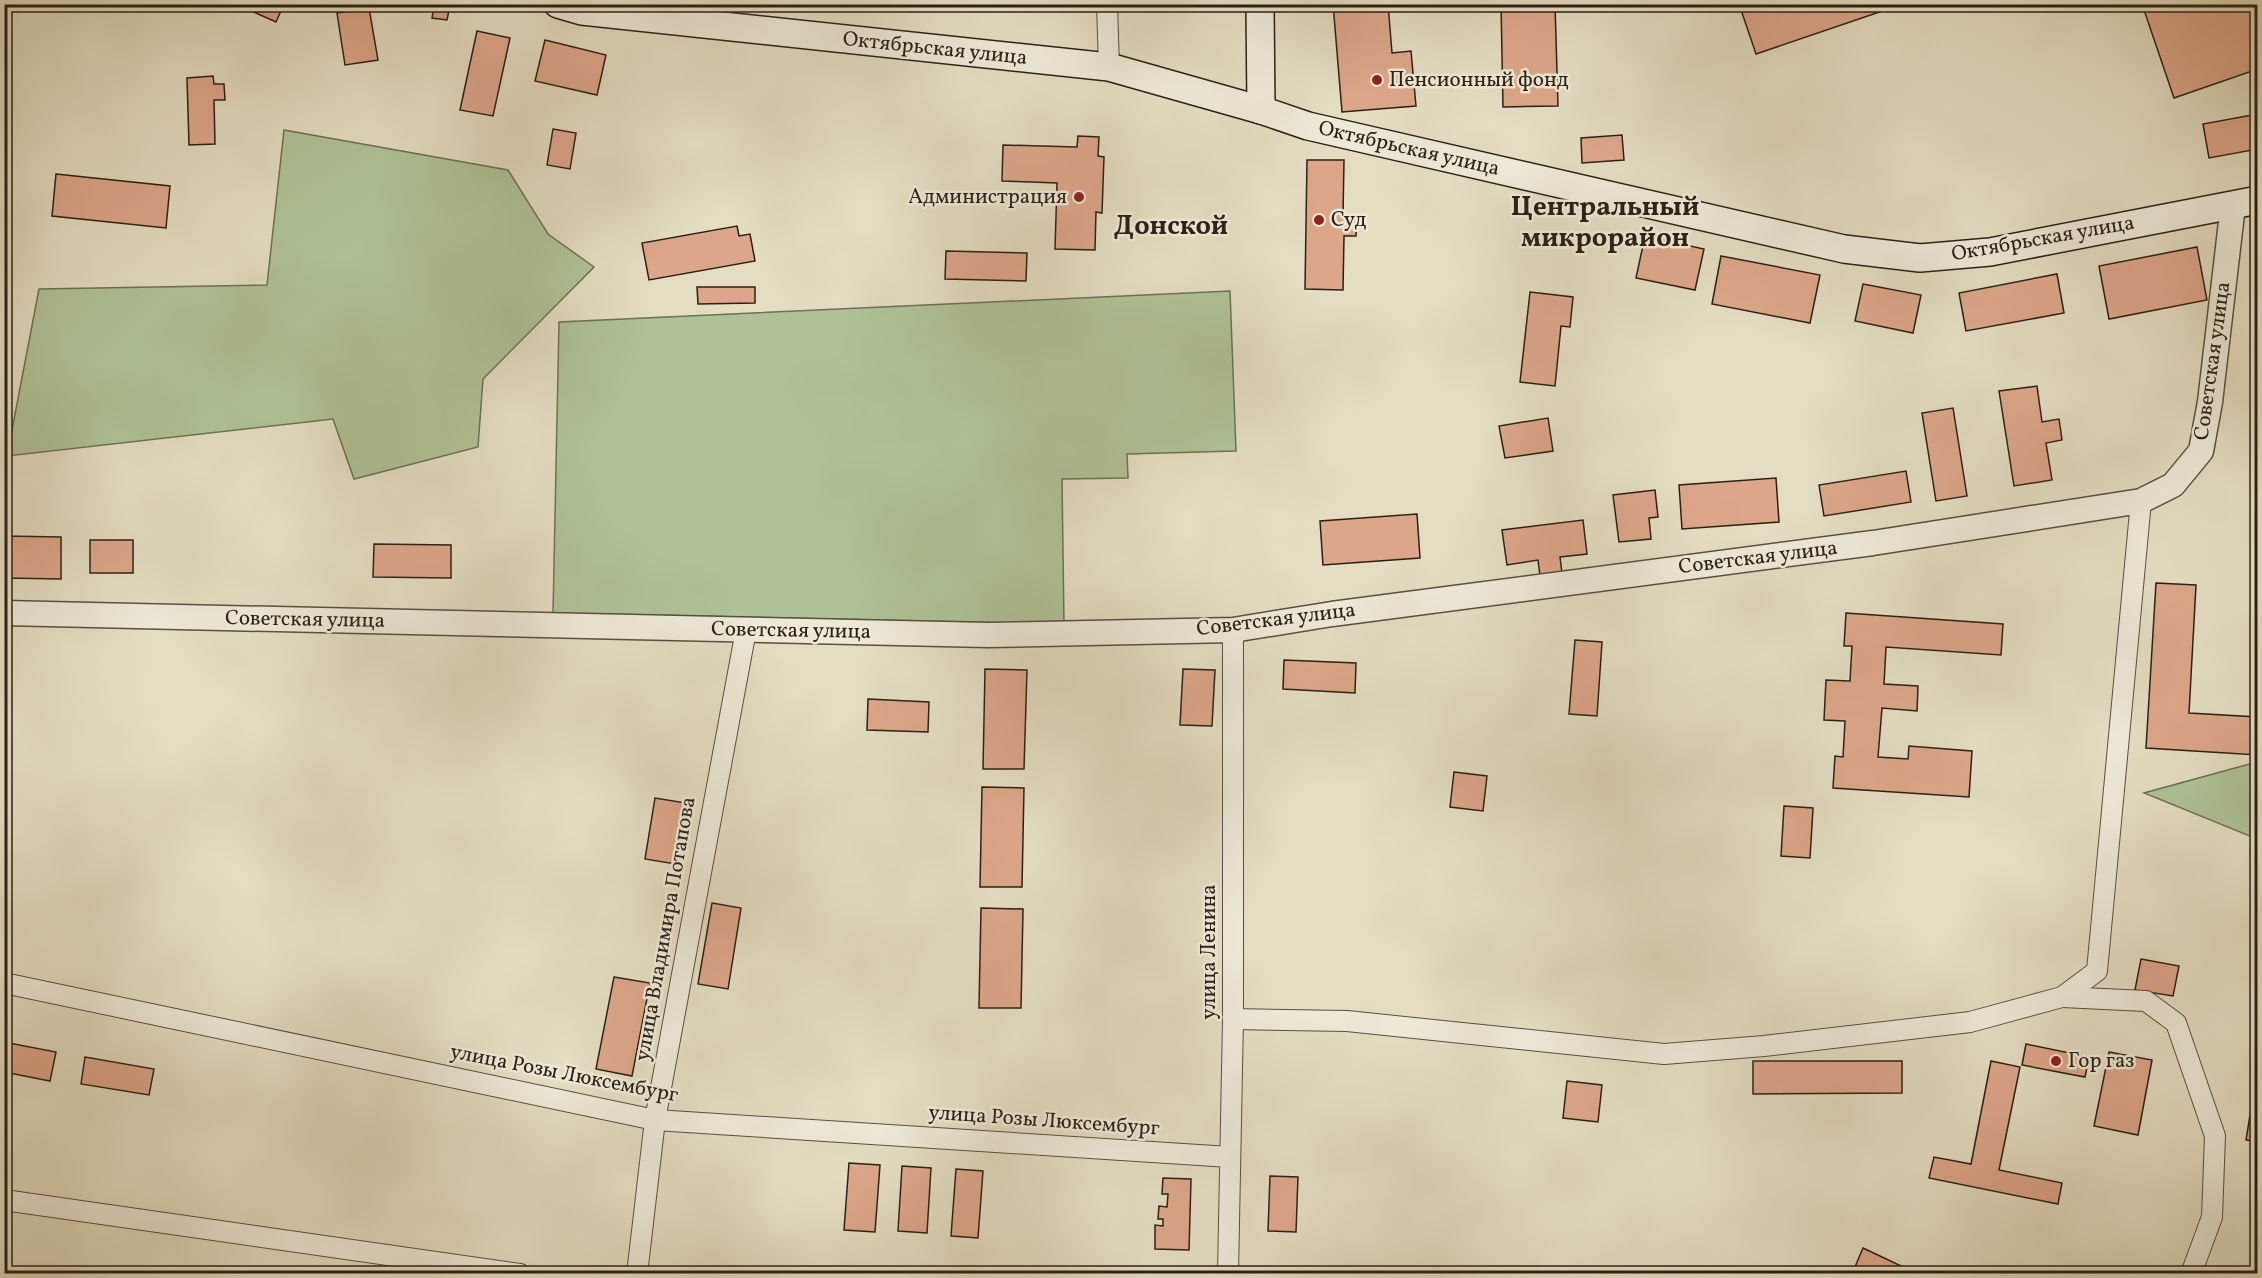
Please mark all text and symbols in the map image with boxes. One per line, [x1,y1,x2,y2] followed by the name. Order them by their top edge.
[841,25,1029,73] street label: Октябрьская улица
[1389,66,1569,95] place label: Пенсионный фонд
[1370,73,1384,87] marker: Пенсионный фонд
[1315,114,1503,184] street label: Октябрьская улица
[908,183,1067,212] place label: Администрация
[1511,189,1699,258] district label: Центральный микрорайон
[1072,190,1086,204] marker: Администрация
[1331,206,1367,235] place label: Суд
[1114,208,1228,246] district label: Донской
[1949,209,2137,269] street label: Октябрьская улица
[1312,213,1326,227] marker: Суд
[2188,280,2238,442] street label: Советская улица
[1677,534,1839,582] street label: Советская улица
[1195,596,1357,644] street label: Советская улица
[225,604,385,636] street label: Советская улица
[711,615,871,647] street label: Советская улица
[628,794,704,1064] street label: улица Владимира Потапова
[1195,884,1224,1020] street label: улица Ленина
[447,1038,681,1110] street label: улица Розы Люксембург
[2068,1047,2134,1076] place label: Гор газ
[2049,1054,2063,1068] marker: Гор газ
[927,1098,1161,1144] street label: улица Розы Люксембург

